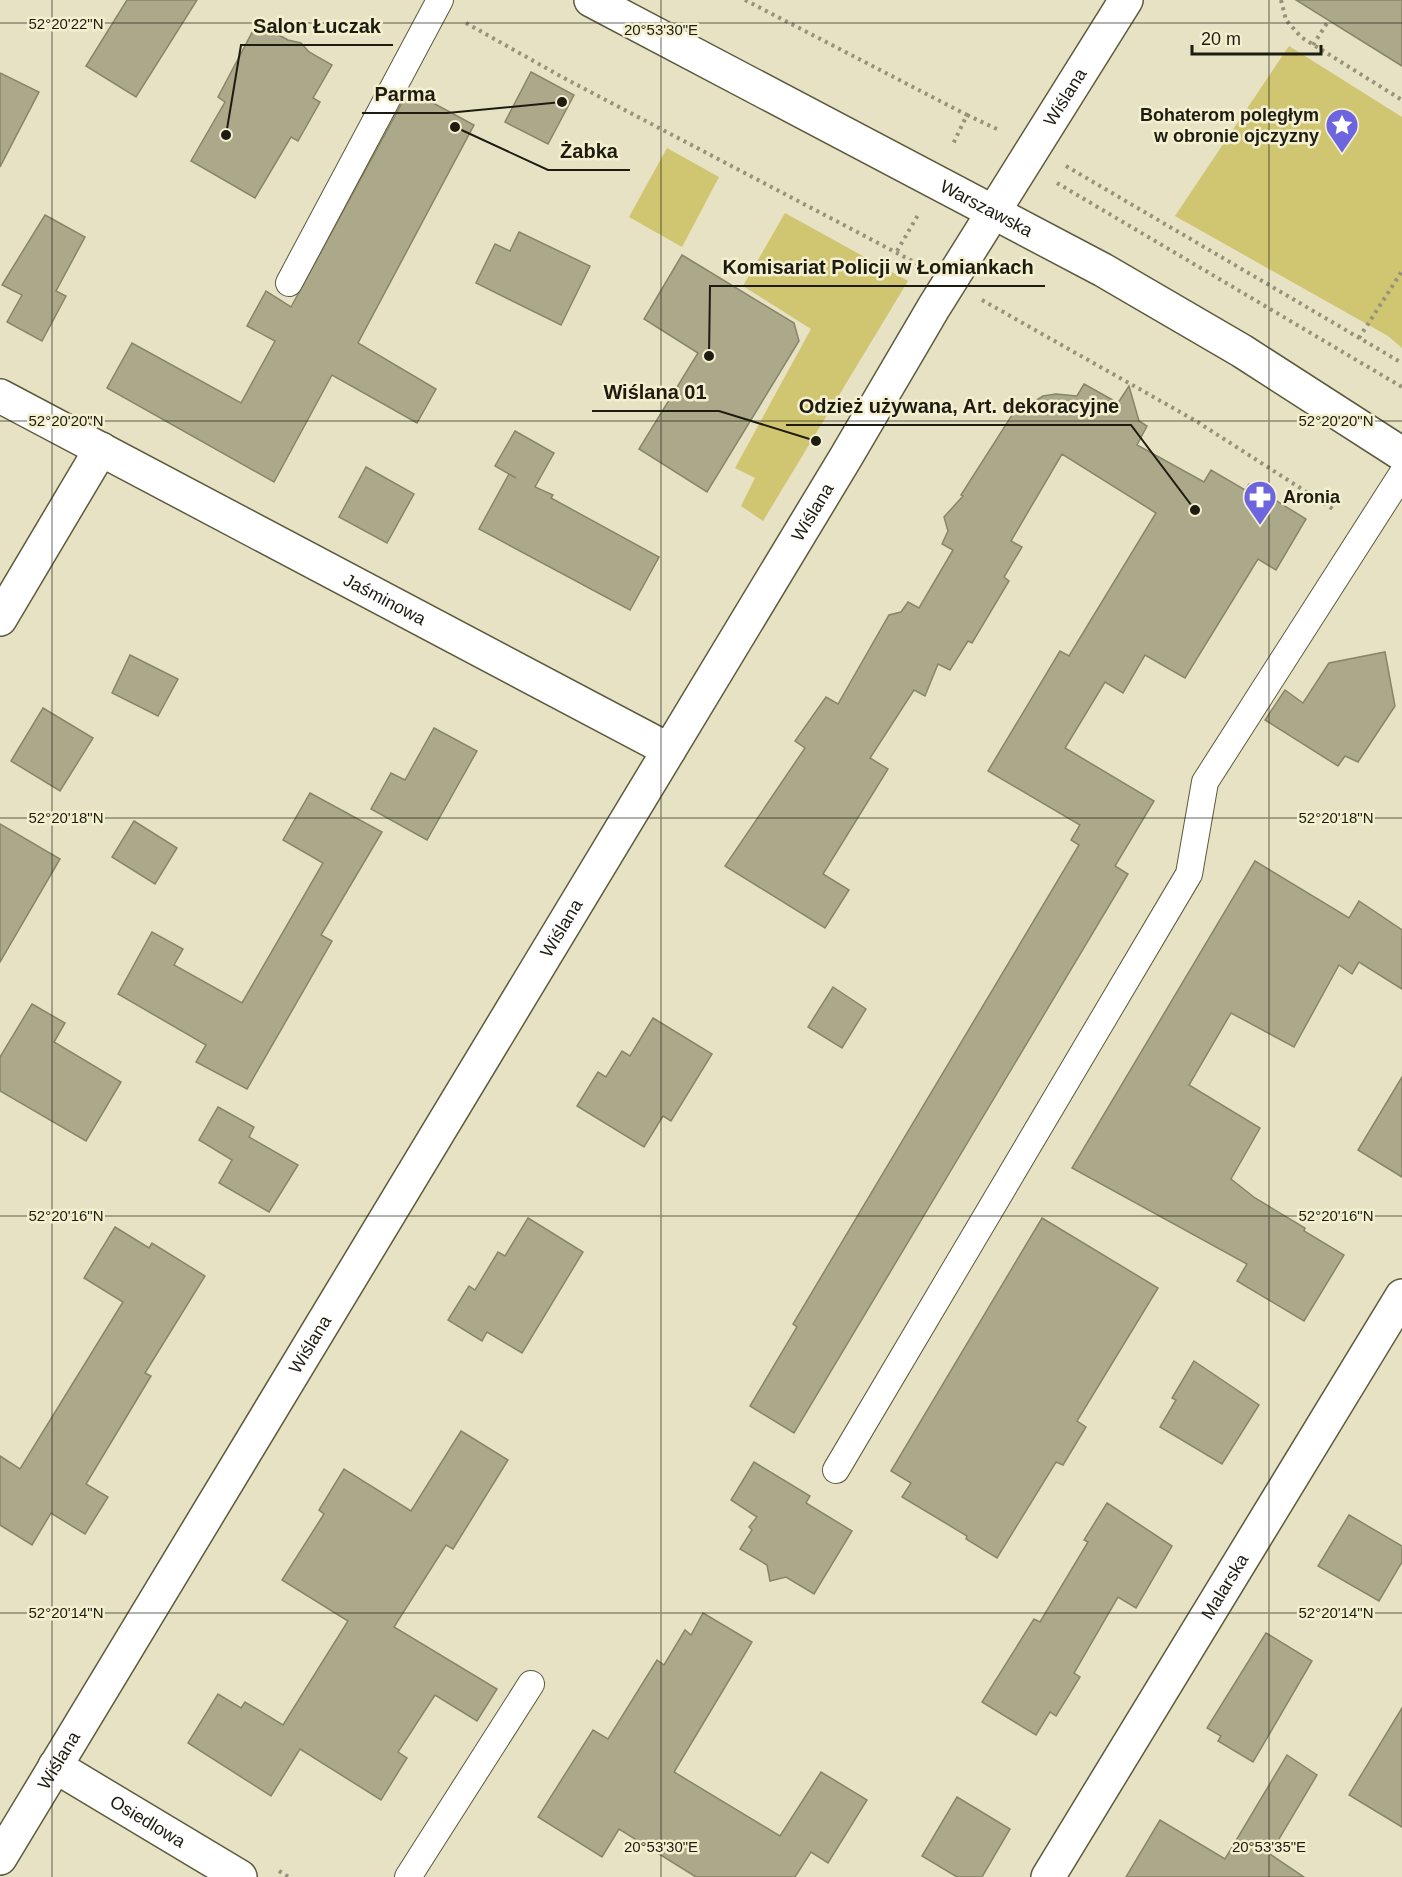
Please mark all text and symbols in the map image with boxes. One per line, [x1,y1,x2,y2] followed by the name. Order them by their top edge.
[241,7,393,45] callout: Salon Łuczak
[28,15,104,32] text: 52°20'22"N
[253,15,382,37] text: Salon Łuczak
[1192,18,1321,56] scale bar
[624,21,698,38] text: 20°53'30"E
[1201,29,1241,49] text: 20 m
[1040,64,1091,130] street label: Wiślana
[362,75,447,113] callout: Parma
[374,83,436,105] text: Parma
[1140,105,1319,146] place label: Bohaterom poległym w obronie ojczyzny
[1324,107,1360,154] place icon: Bohaterom poległym w obronie ojczyzny
[548,132,630,170] callout: Żabka
[560,140,619,162] text: Żabka
[937,176,1037,241] street label: Warszawska
[710,248,1045,286] callout: Komisariat Policji w Łomiankach
[722,256,1034,278] text: Komisariat Policji w Łomiankach
[592,373,719,411] callout: Wiślana 01
[603,381,707,403] text: Wiślana 01
[786,387,1131,425] callout: Odzież używana, Art. dekoracyjne
[799,395,1119,417] text: Odzież używana, Art. dekoracyjne
[28,412,104,429] text: 52°20'20"N
[1298,412,1374,429] text: 52°20'20"N
[787,479,838,545] street label: Wiślana
[1242,479,1278,526] pharmacy icon: Aronia
[1283,487,1341,507] place label: Aronia
[340,570,430,630] street label: Jaśminowa
[28,809,104,826] text: 52°20'18"N
[1298,809,1374,826] text: 52°20'18"N
[536,895,587,961] street label: Wiślana
[28,1207,104,1224] text: 52°20'16"N
[1298,1207,1374,1224] text: 52°20'16"N
[285,1311,336,1377] street label: Wiślana
[1197,1549,1253,1623] street label: Malarska
[28,1604,104,1621] text: 52°20'14"N
[1298,1604,1374,1621] text: 52°20'14"N
[34,1727,85,1793] street label: Wiślana
[106,1791,190,1852] street label: Osiedlowa
[624,1838,698,1855] text: 20°53'30"E
[1232,1838,1306,1855] text: 20°53'35"E

